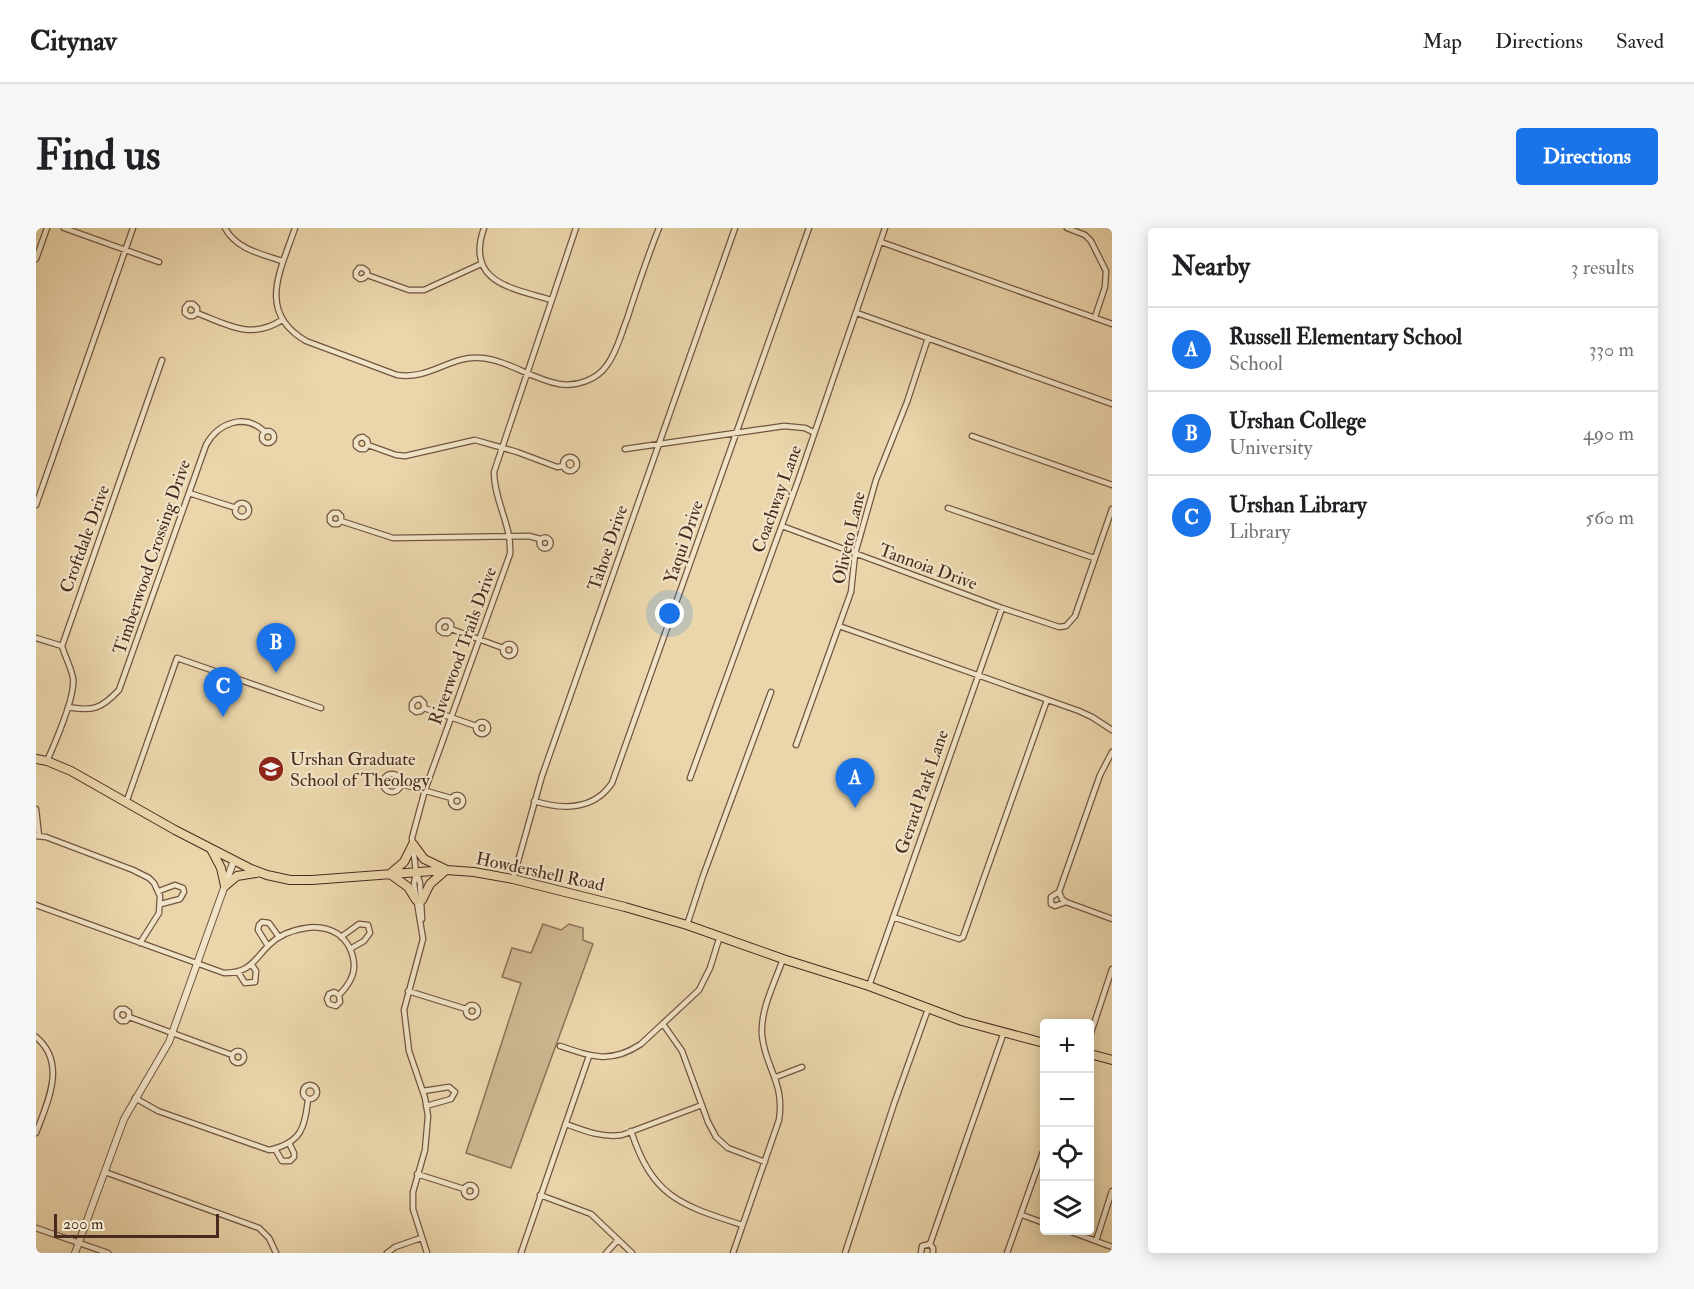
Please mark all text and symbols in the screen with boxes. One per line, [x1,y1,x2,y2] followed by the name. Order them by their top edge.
[30,24,117,59] text: Citynav
[1422,28,1462,55] text: Map
[1495,28,1583,55] text: Directions
[1616,28,1664,55] text: Saved
[1516,128,1658,185] button: Directions
[36,130,160,182] text: Find us
[1172,251,1250,283] text: Nearby
[1571,255,1634,280] text: 3 results
[1229,323,1462,351] text: Russell Elementary School
[1185,337,1198,362] text: A
[1589,337,1634,362] text: 330 m
[1229,351,1283,376] text: School
[1229,407,1366,435] text: Urshan College
[1185,421,1198,446] text: B
[1583,421,1634,446] text: 490 m
[1229,435,1312,460] text: University
[747,442,807,556] street label: Coachway Lane
[108,456,196,657] street label: Timberwood Crossing Drive
[55,481,115,596] street label: Croftdale Drive
[827,489,871,587] street label: Oliveto Lane
[1229,491,1367,519] text: Urshan Library
[659,497,709,587] street label: Yaqui Drive
[583,502,634,594] street label: Tahoe Drive
[1184,505,1199,530] text: C
[1585,505,1634,530] text: 560 m
[1229,519,1290,544] text: Library
[876,539,981,596] street label: Tannoia Drive
[424,563,502,728] street label: Riverwood Trails Drive
[655,599,684,628] your location
[256,624,296,673] pin: B
[204,668,243,717] pin: C
[890,726,954,857] street label: Gerard Park Lane
[290,748,431,792] place label: Urshan Graduate School of Theology
[256,754,286,784] school or university icon: Urshan Graduate School of Theology
[836,758,874,808] pin: A
[474,847,606,897] street label: Howdershell Road
[1040,1019,1094,1235] map controls
[1040,1019,1094,1073] button: +
[1040,1073,1094,1127] button: −
[1040,1127,1094,1181] button: locate
[1040,1181,1094,1235] button: layers
[54,1211,219,1238] scale bar
[63,1214,103,1234] text: 200 m

